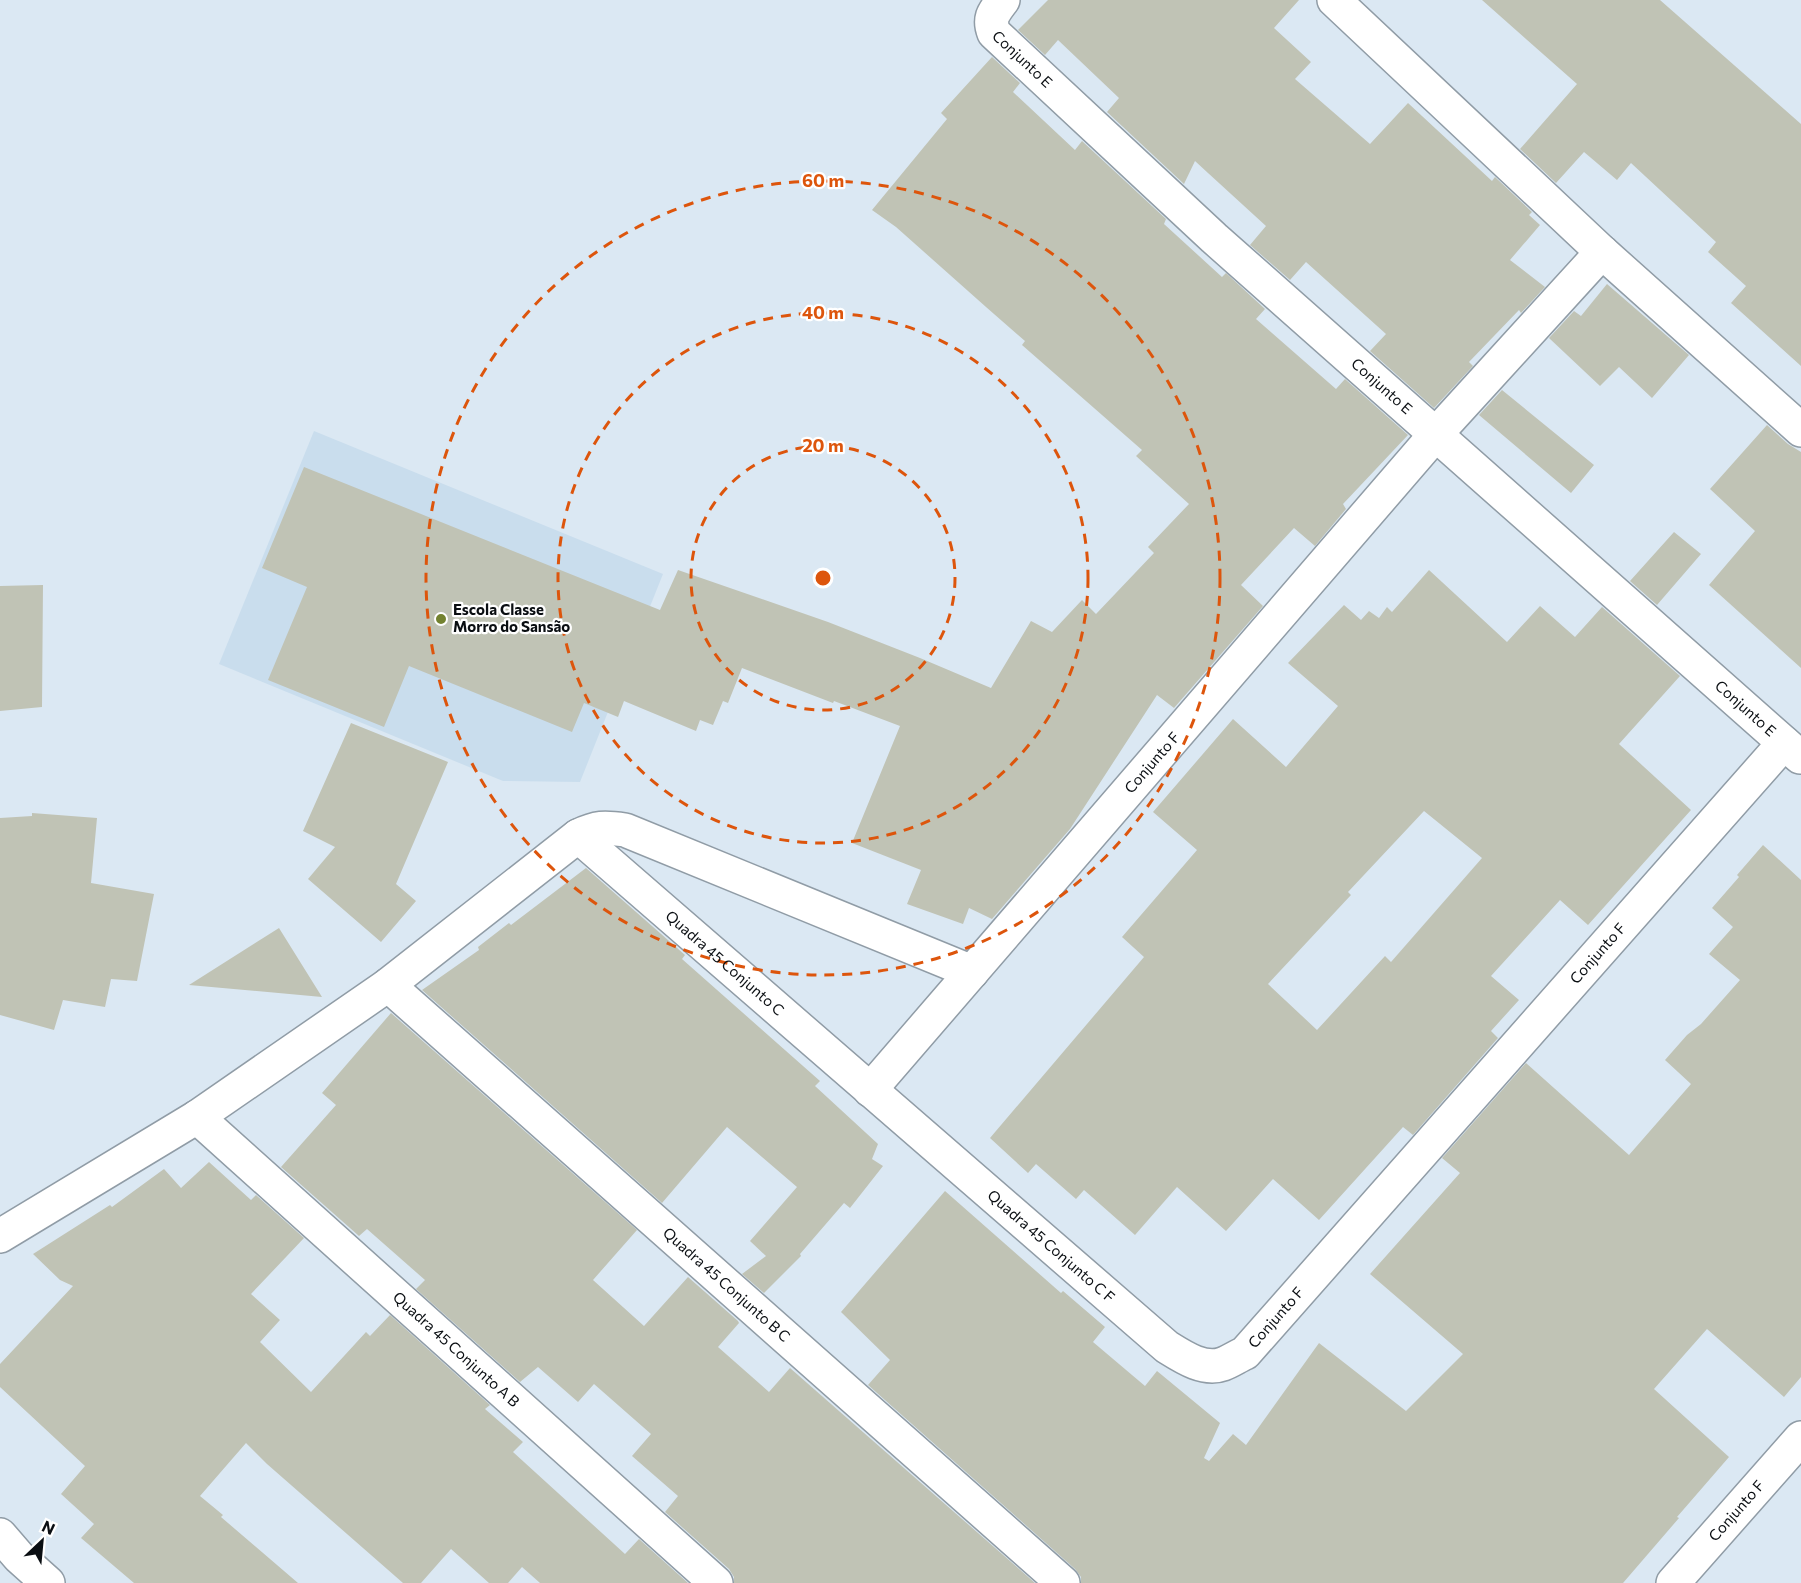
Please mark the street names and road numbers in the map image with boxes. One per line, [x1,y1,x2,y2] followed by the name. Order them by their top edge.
[989,26,1057,91] street label: Conjunto E
[1348,354,1416,417] street label: Conjunto E
[1712,676,1780,740] street label: Conjunto E
[1120,728,1183,797] street label: Conjunto F
[662,906,788,1019] street label: Quadra 45 Conjunto C
[1566,919,1629,987] street label: Conjunto F
[984,1185,1119,1306] street label: Quadra 45 Conjunto C F
[660,1223,794,1345] street label: Quadra 45 Conjunto B C
[1244,1283,1307,1351] street label: Conjunto F
[390,1287,524,1410] street label: Quadra 45 Conjunto A B
[1704,1476,1767,1545] street label: Conjunto F

